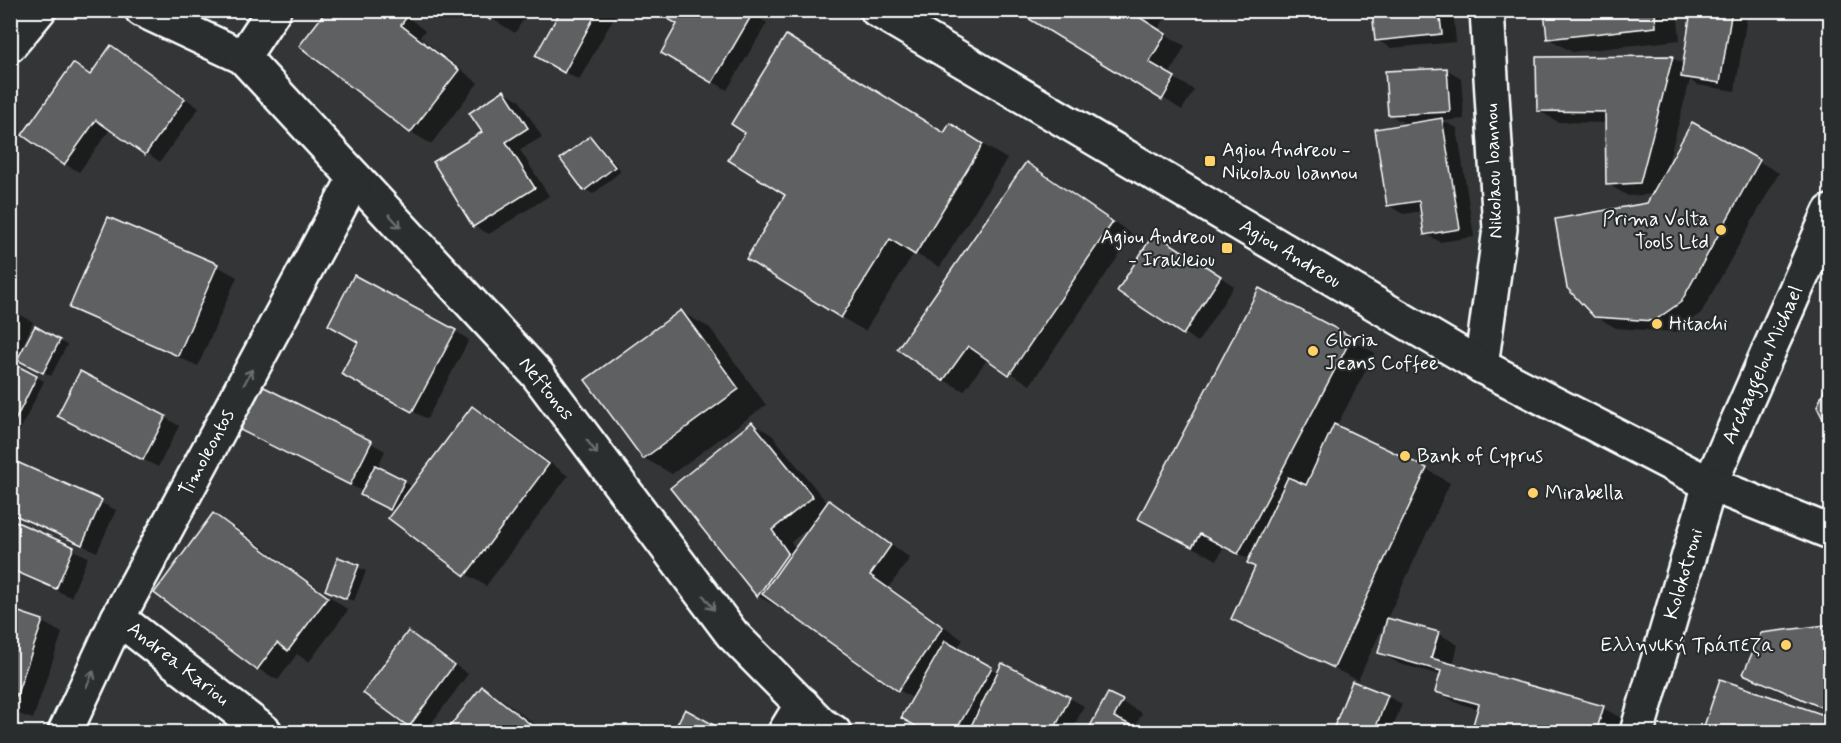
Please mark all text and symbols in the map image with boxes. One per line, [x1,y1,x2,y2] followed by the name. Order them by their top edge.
[1478,103,1510,239] street label: Nikolaou Ioannou
[1222,137,1357,187] place label: Agiou Andreou - Nikolaou Ioannou
[1203,154,1217,168] marker: Agiou Andreou - Nikolaou Ioannou
[1603,206,1709,256] place label: Prima Volta Tools Ltd
[388,213,402,228] one-way arrow
[1234,213,1346,295] street label: Agiou Andreou
[1714,223,1728,237] marker: Prima Volta Tools Ltd
[1101,224,1215,274] place label: Agiou Andreou - Irakleiou
[1220,241,1234,255] marker: Agiou Andreou - Irakleiou
[1716,282,1812,449] street label: Archaggelou Michael
[1669,311,1728,338] place label: Hitachi
[1650,317,1664,331] marker: Hitachi
[1325,327,1438,377] place label: Gloria Jeans Coffee
[1306,344,1320,358] marker: Gloria Jeans Coffee
[512,351,580,427] street label: Neftonos
[243,368,254,386] one-way arrow
[173,404,241,502] street label: Timoleontos
[586,438,598,454] one-way arrow
[1417,443,1543,470] place label: Bank of Cyprus
[1398,449,1412,463] marker: Bank of Cyprus
[1545,480,1624,507] place label: Mirabella
[1526,486,1540,500] marker: Mirabella
[1658,525,1710,623] street label: Kolokotroni
[703,594,715,610] one-way arrow
[121,615,235,713] street label: Andrea Kariou
[1601,632,1774,659] place label: Ελληνική Τράπεζα
[1779,638,1793,652] marker: Ελληνική Τράπεζα
[84,671,96,689] one-way arrow

